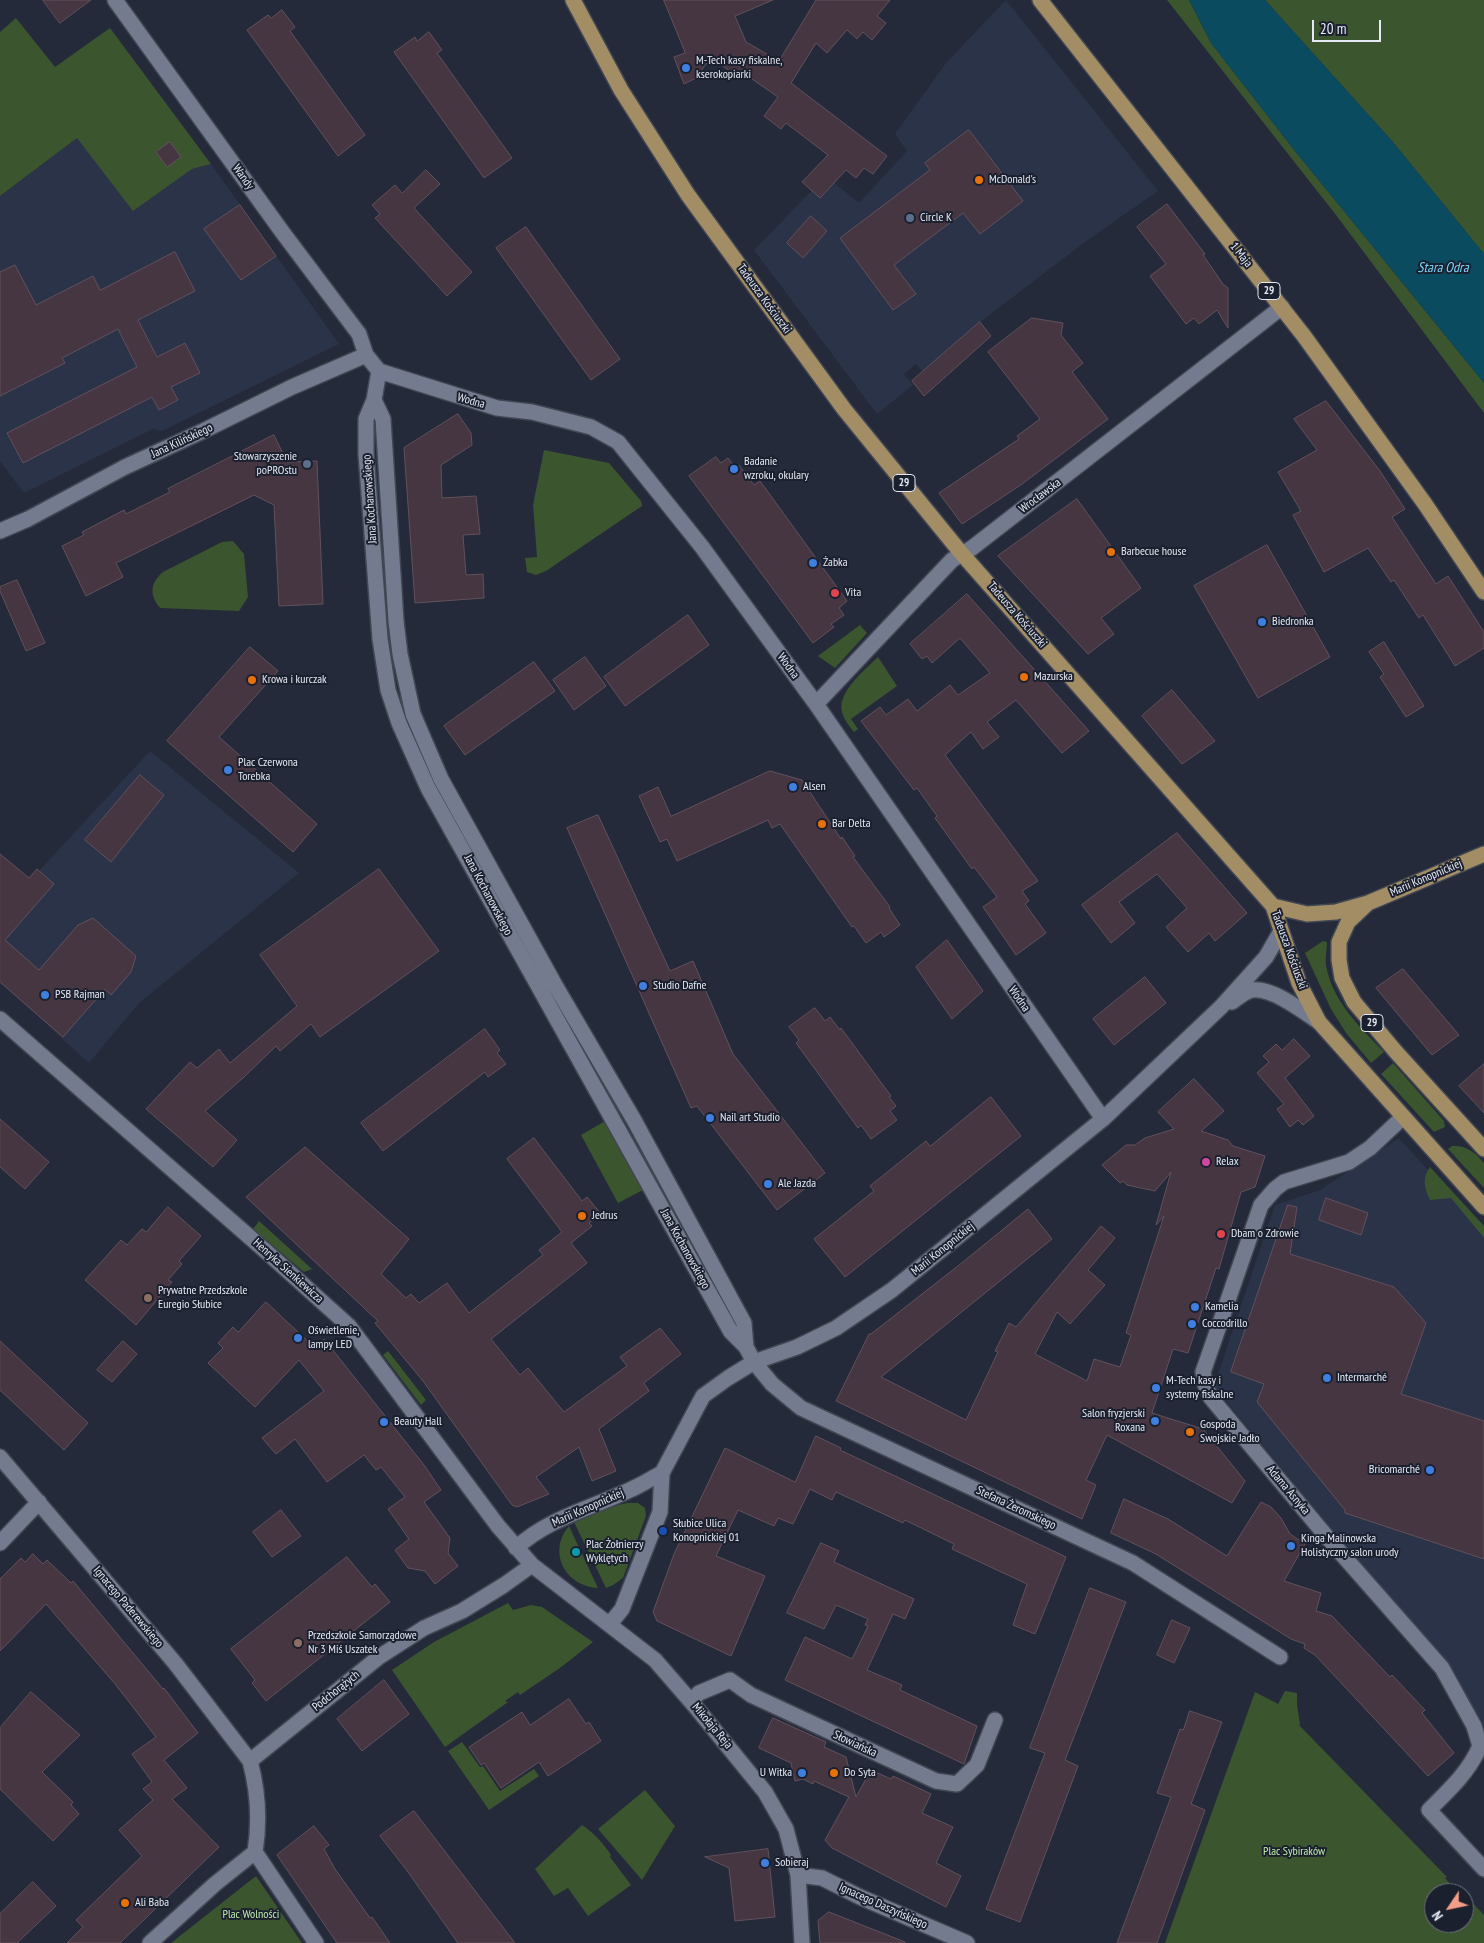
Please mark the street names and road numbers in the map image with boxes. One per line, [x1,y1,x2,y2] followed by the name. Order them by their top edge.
[229,162,257,192] street label: Wandy
[1227,240,1255,270] street label: 1 Maja
[734,261,794,337] street label: Tadeusza Kościuszki
[1258,282,1280,300] road number: 29
[456,390,486,412] street label: Wodna
[149,421,215,461] street label: Jana Kilińskiego
[360,454,380,544] street label: Jana Kochanowskiego
[893,474,915,492] road number: 29
[1016,476,1064,516] street label: Wrocławska
[984,579,1050,651] street label: Tadeusza Kościuszki
[774,650,802,682] street label: Wodna
[461,852,515,938] street label: Jana Kochanowskiego
[1388,856,1464,900] street label: Marii Konopnickiej
[1268,909,1310,991] street label: Tadeusza Kościuszki
[1005,983,1033,1015] street label: Wodna
[1361,1014,1383,1032] road number: 29
[657,1206,713,1292] street label: Jana Kochanowskiego
[909,1219,977,1279] street label: Marii Konopnickiej
[250,1236,326,1306] street label: Henryka Sienkiewicza
[1263,1462,1313,1518] street label: Adama Asnyka
[974,1483,1058,1533] street label: Stefana Żeromskiego
[550,1486,626,1530] street label: Marii Konopnickiej
[90,1563,166,1651] street label: Ignacego Paderewskiego
[309,1668,363,1714] street label: Podchorążych
[689,1700,735,1752] street label: Mikołaja Reja
[831,1728,879,1760] street label: Słowiańska
[836,1880,930,1932] street label: Ignacego Daszyńskiego

